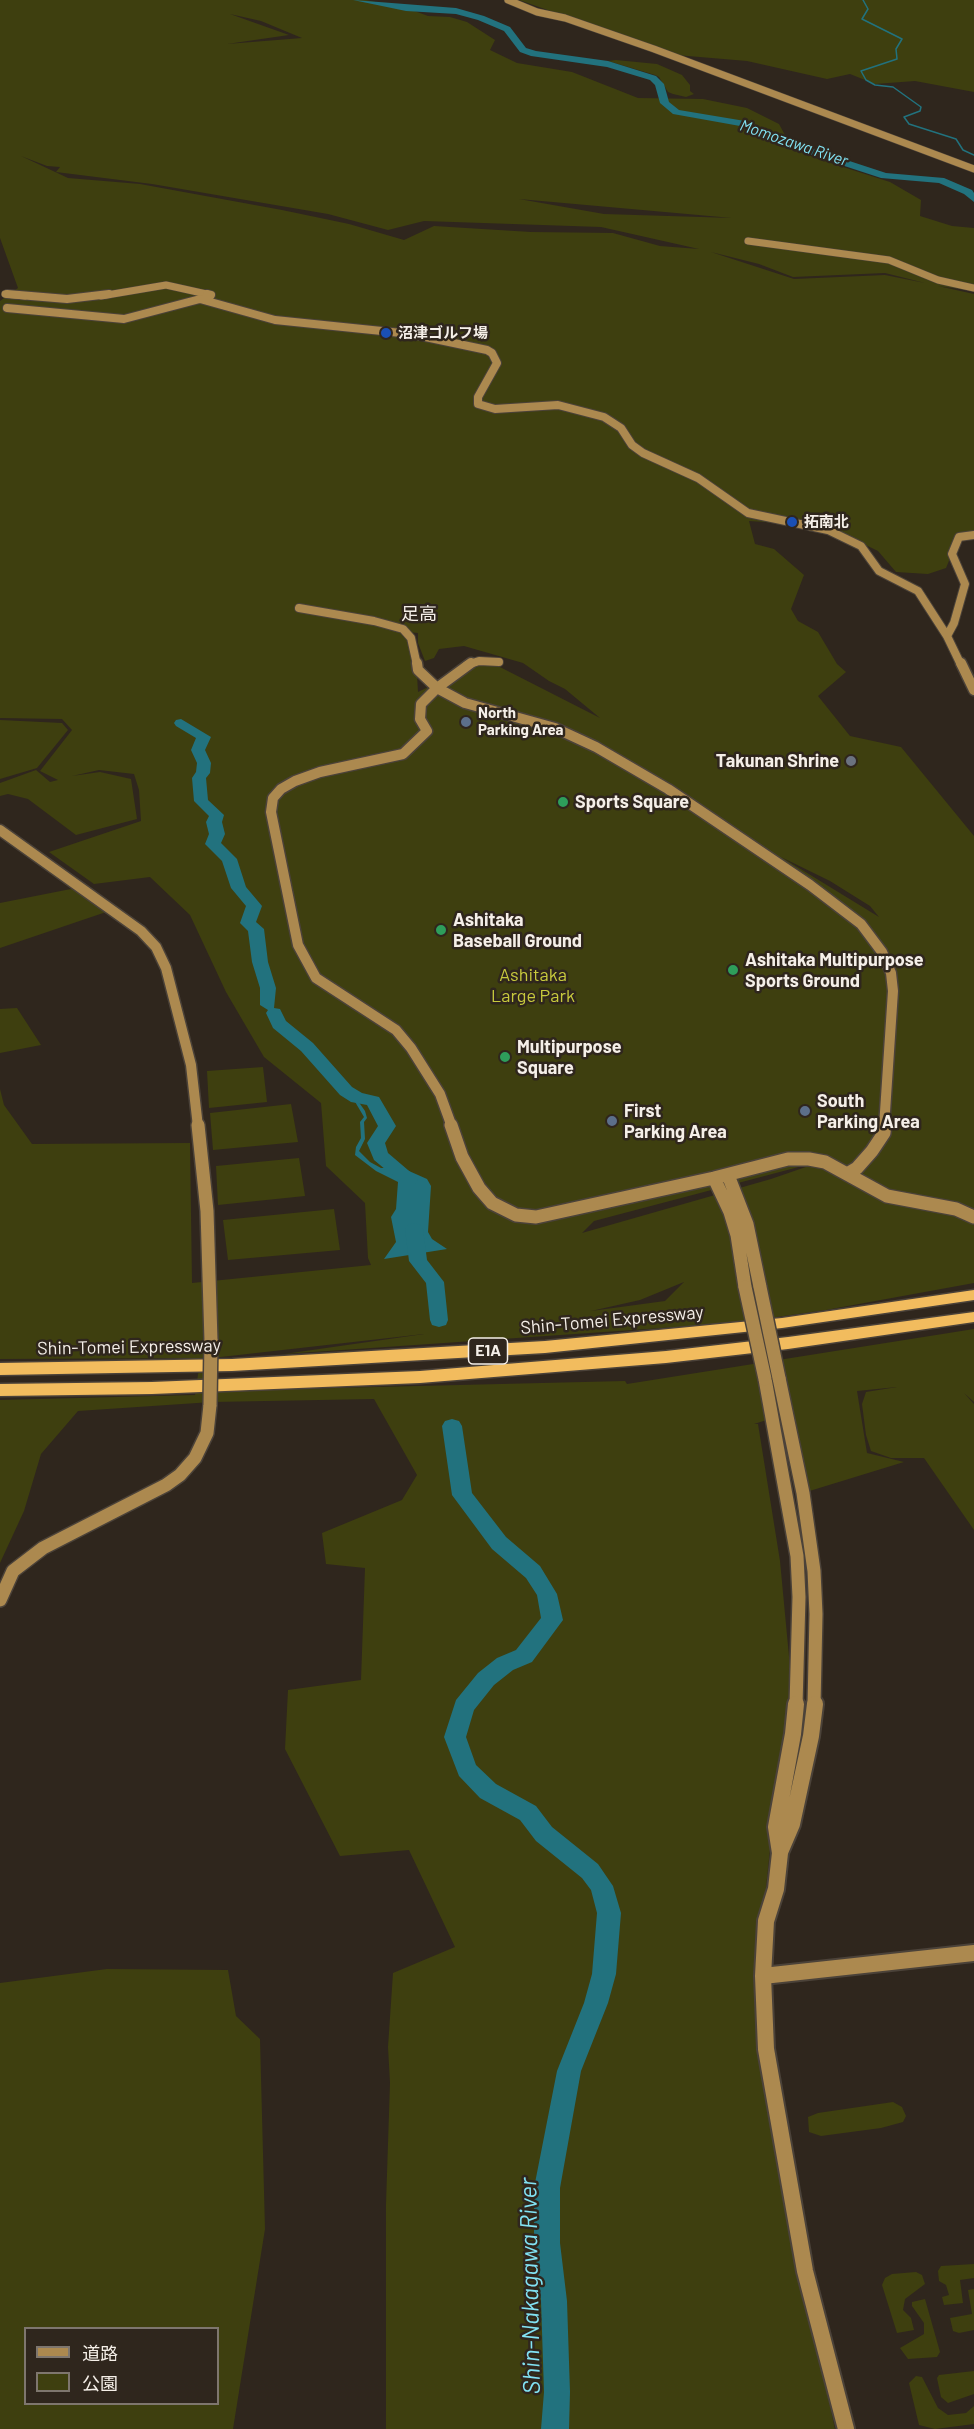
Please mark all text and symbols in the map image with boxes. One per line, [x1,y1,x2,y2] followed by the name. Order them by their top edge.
[737,116,851,170] water label: Momozawa River
[398,324,488,342] place label: 沼津ゴルフ場
[379,326,393,340] marker: 沼津ゴルフ場
[804,513,849,531] place label: 拓南北
[785,515,799,529] marker: 拓南北
[401,603,437,625] district label: 足高
[478,704,564,739] place label: North Parking Area
[459,715,473,729] marker: North Parking Area
[716,750,839,772] place label: Takunan Shrine
[844,754,858,768] marker: Takunan Shrine
[575,791,689,813] place label: Sports Square
[556,795,570,809] marker: Sports Square
[453,909,582,952] place label: Ashitaka Baseball Ground
[434,923,448,937] marker: Ashitaka Baseball Ground
[745,949,924,992] place label: Ashitaka Multipurpose Sports Ground
[726,963,740,977] marker: Ashitaka Multipurpose Sports Ground
[491,964,575,1006] park label: Ashitaka Large Park
[517,1036,621,1078] place label: Multipurpose Square
[498,1050,512,1064] marker: Multipurpose Square
[817,1090,920,1132] place label: South Parking Area
[624,1100,727,1142] place label: First Parking Area
[798,1104,812,1118] marker: South Parking Area
[605,1114,619,1128] marker: First Parking Area
[520,1301,704,1339] street label: Shin-Tomei Expressway
[37,1335,221,1359] street label: Shin-Tomei Expressway
[468,1338,508,1364] road number: E1A
[514,2177,546,2395] water label: Shin-Nakagawa River
[24,2327,219,2405] legend
[82,2342,118,2364] text: 道路
[82,2372,118,2394] text: 公園

